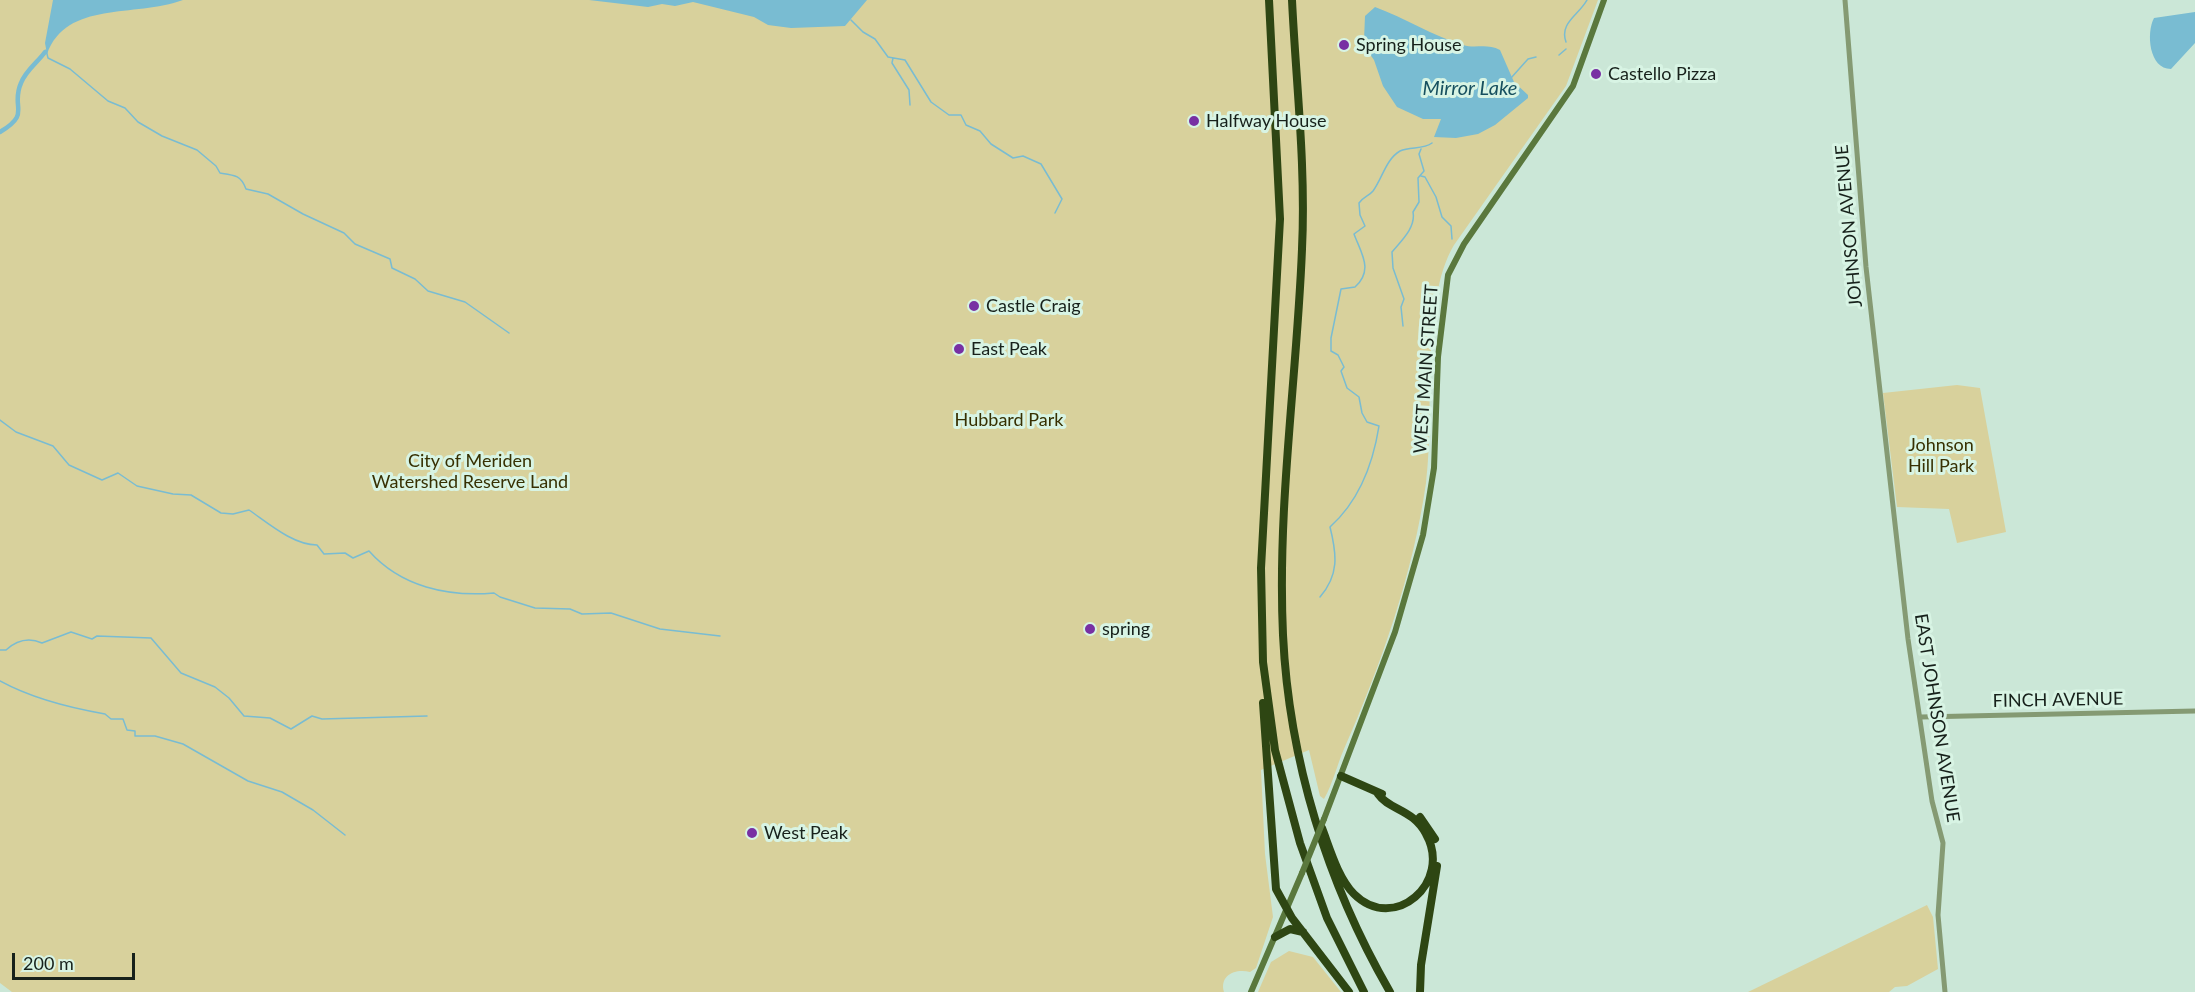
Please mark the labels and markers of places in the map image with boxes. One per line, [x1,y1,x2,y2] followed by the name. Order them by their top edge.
[1356,34,1462,56] place label: Spring House
[1337,38,1351,52] marker: Spring House
[1608,63,1716,85] place label: Castello Pizza
[1589,67,1603,81] marker: Castello Pizza
[1206,110,1327,132] place label: Halfway House
[1187,114,1201,128] marker: Halfway House
[986,295,1081,317] place label: Castle Craig
[967,299,981,313] marker: Castle Craig
[971,338,1047,360] place label: East Peak
[952,342,966,356] marker: East Peak
[1102,618,1150,640] place label: spring
[1083,622,1097,636] marker: spring
[764,822,848,844] place label: West Peak
[745,826,759,840] marker: West Peak

